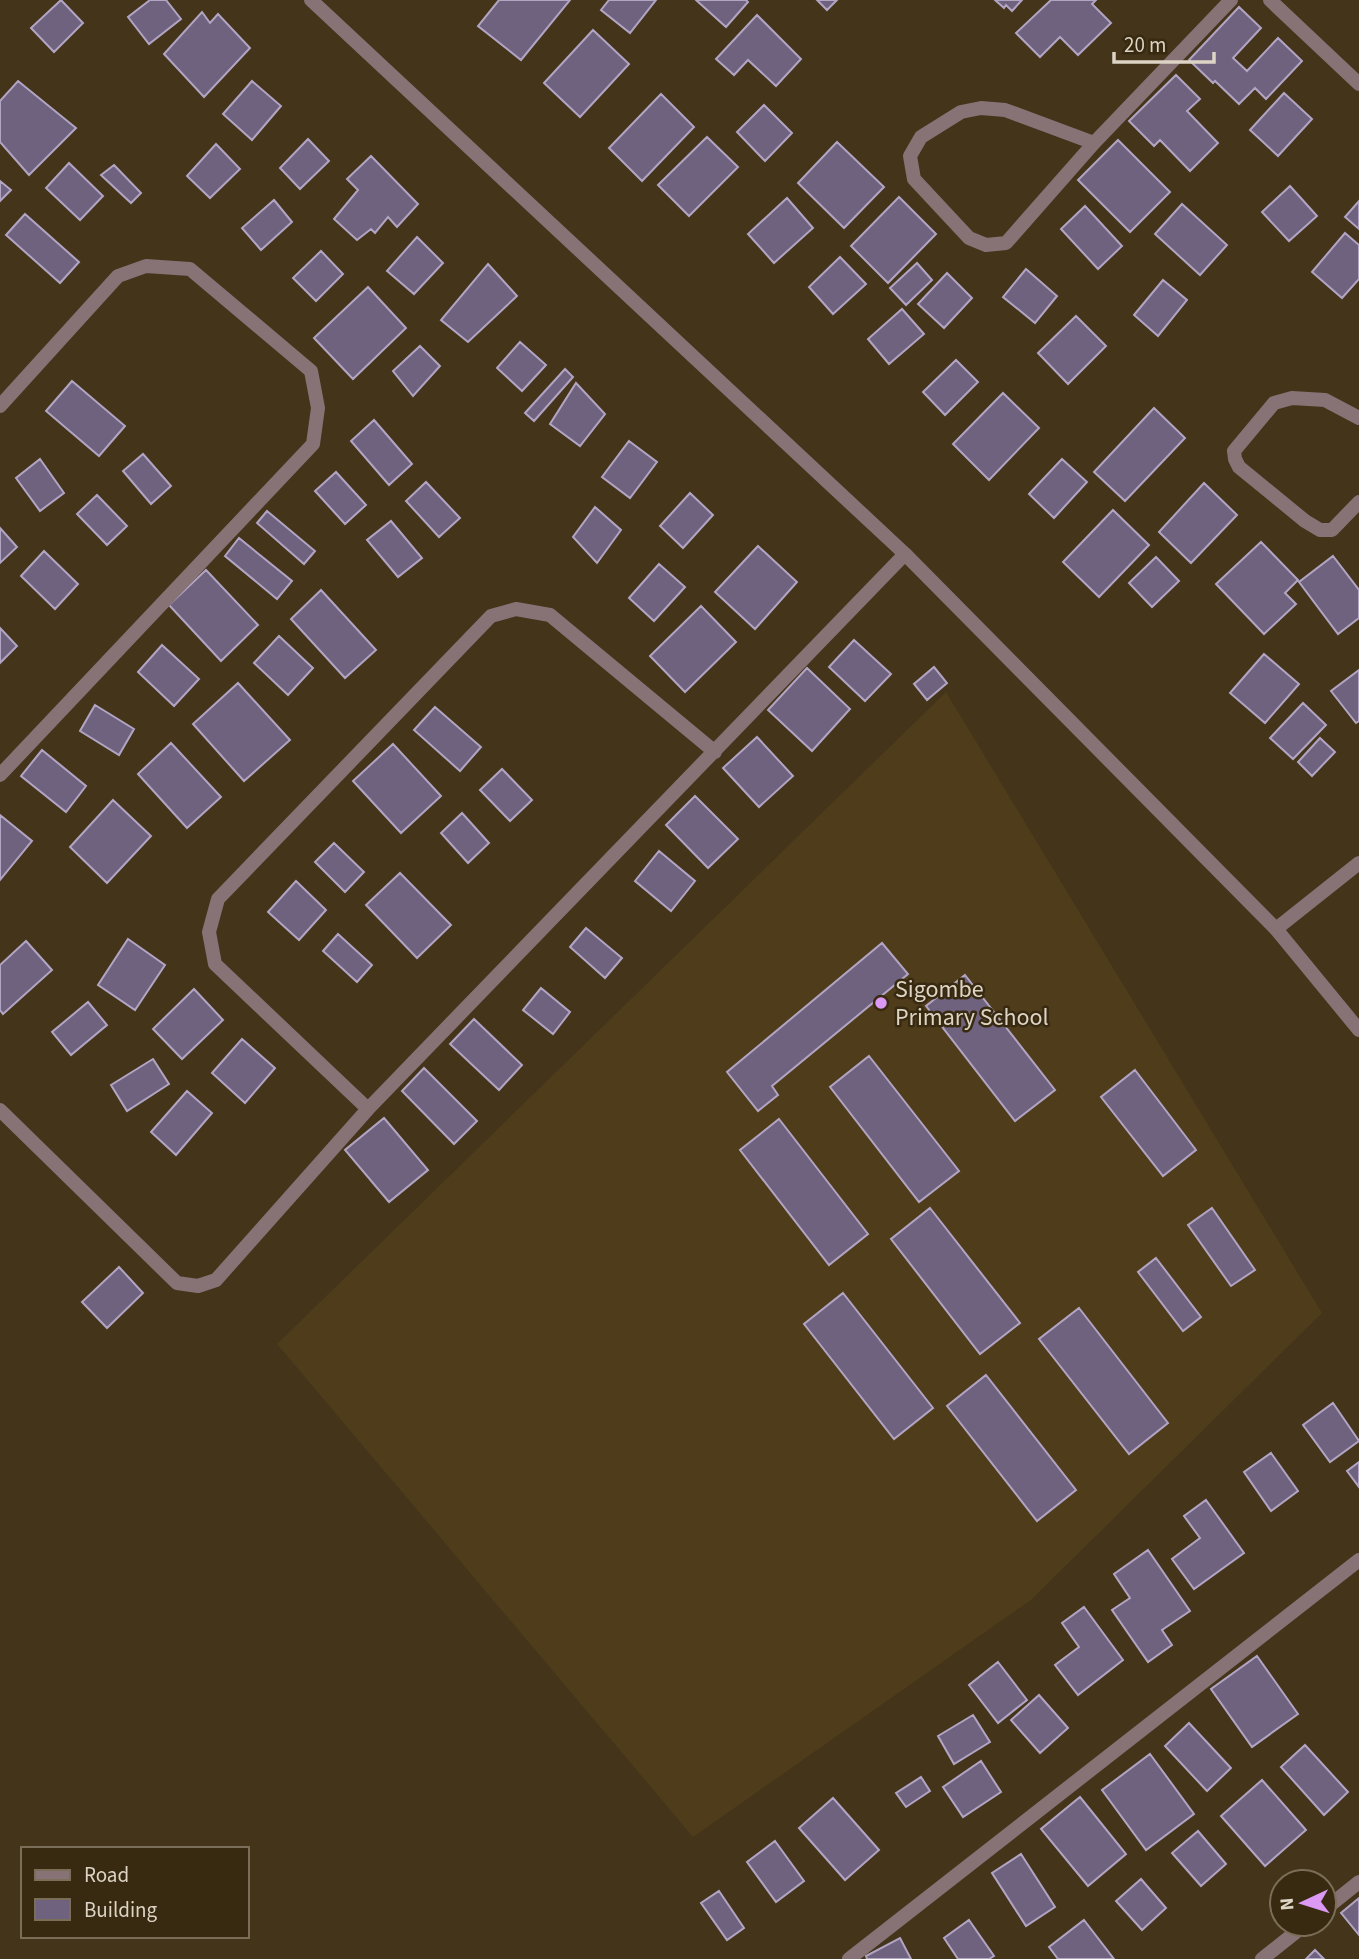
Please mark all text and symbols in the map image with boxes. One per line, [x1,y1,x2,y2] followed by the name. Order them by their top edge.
[1114,21,1214,65] scale bar
[1124,30,1166,60] text: 20 m
[895,972,1049,1035] place label: Sigombe Primary School
[873,995,889,1011] marker: Sigombe Primary School
[21,1847,248,1938] legend
[84,1860,129,1890] text: Road
[1268,1868,1338,1938] north arrow
[84,1895,158,1925] text: Building
[1274,1897,1301,1911] text: N

